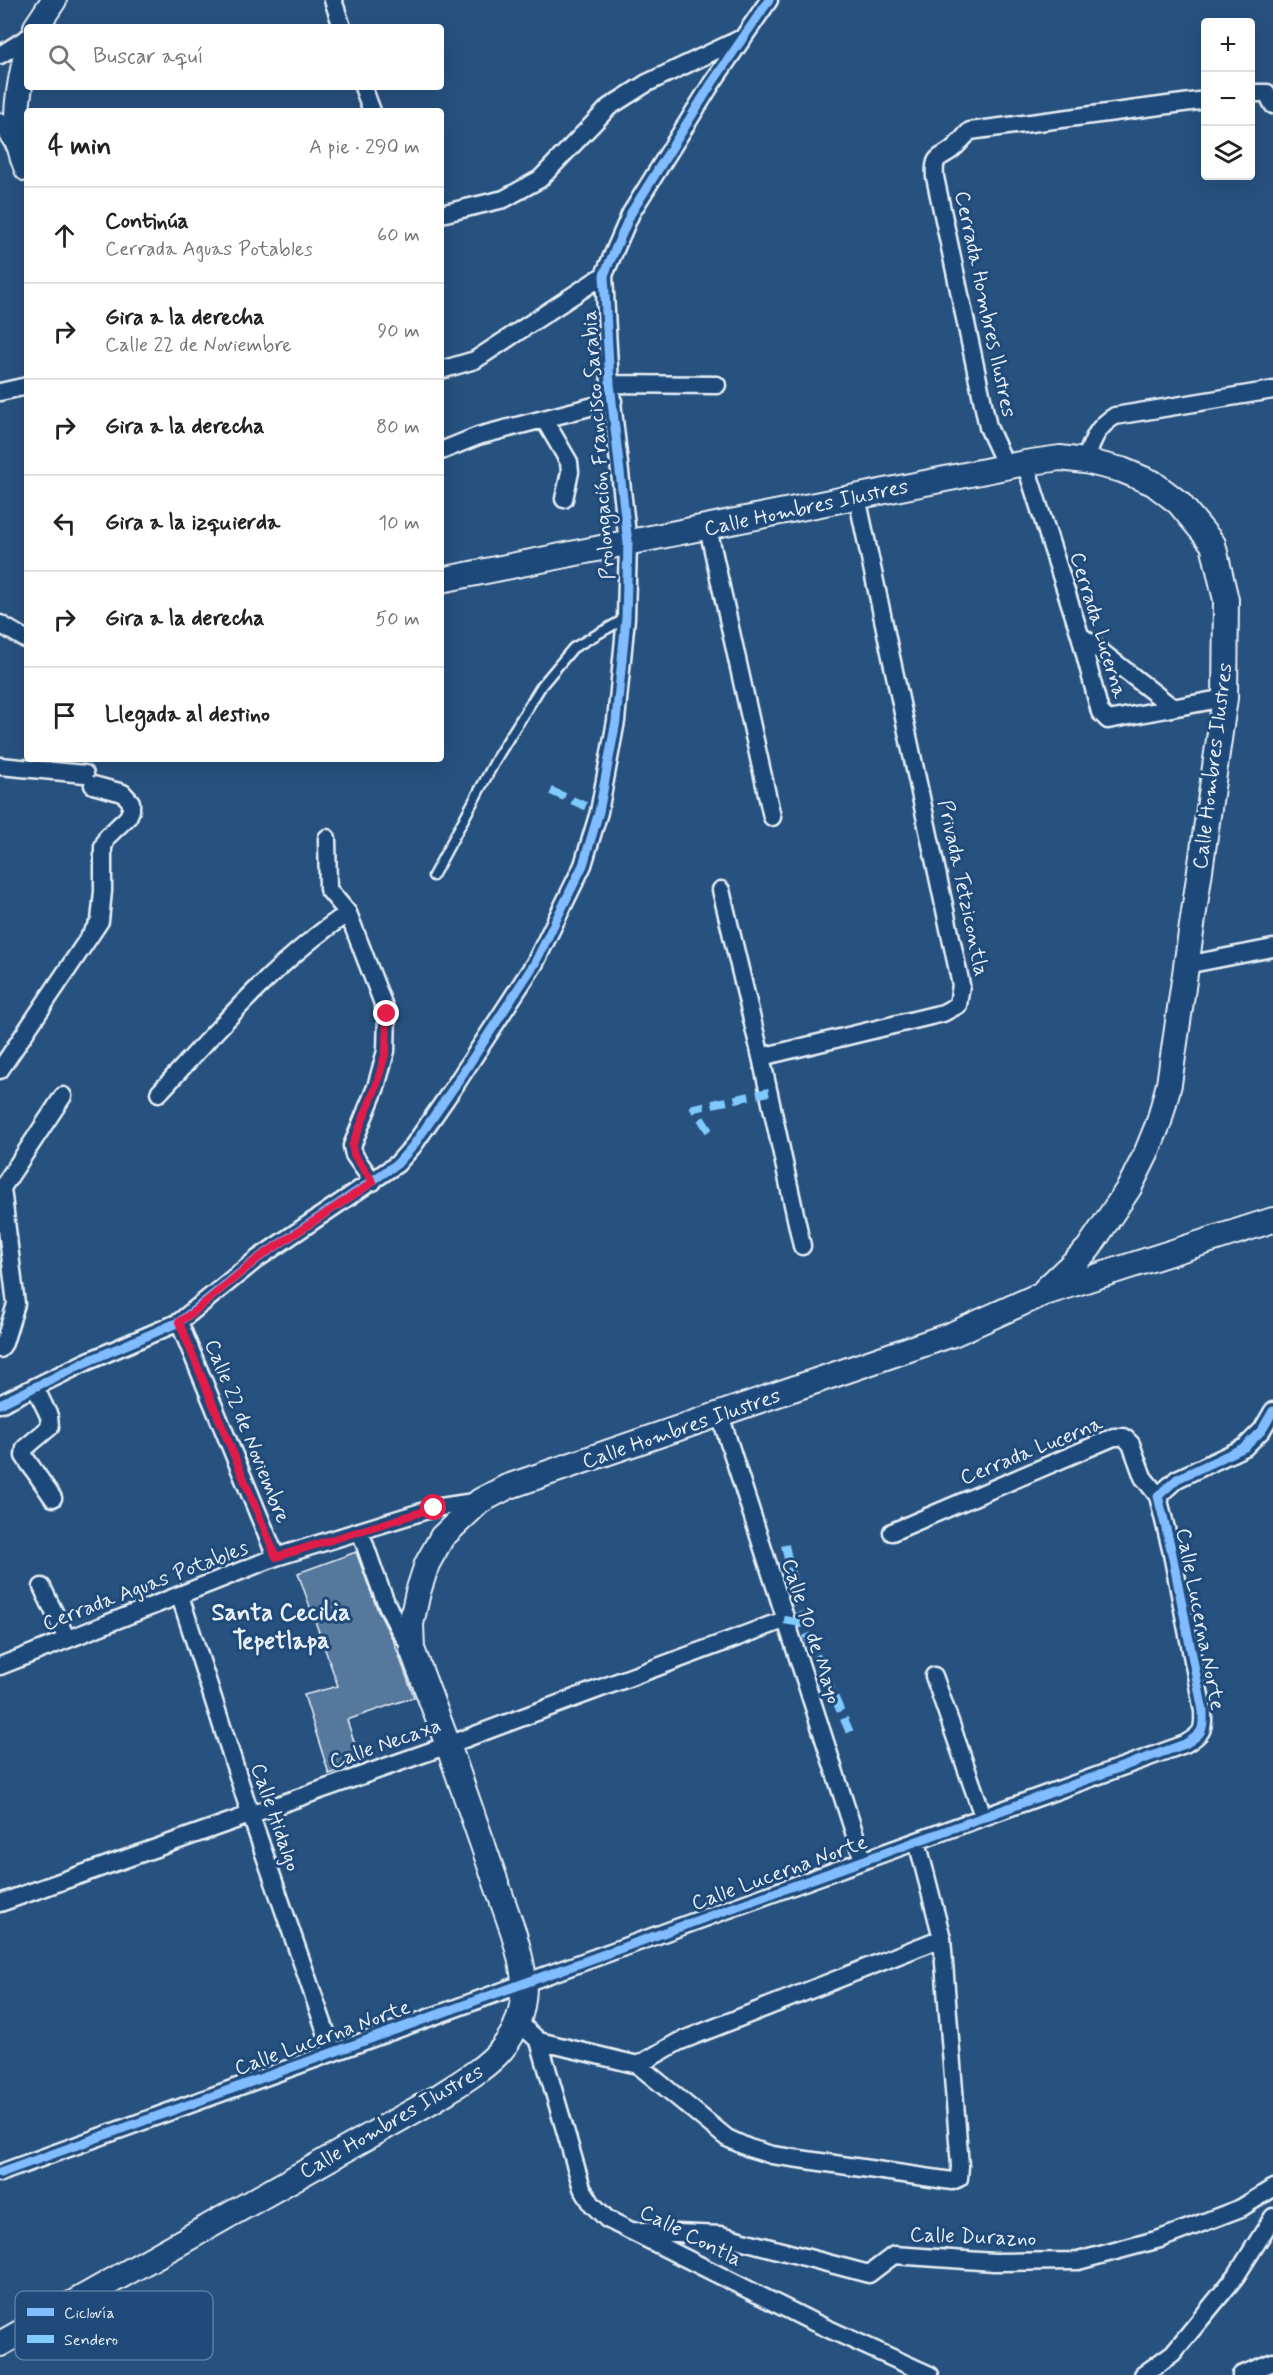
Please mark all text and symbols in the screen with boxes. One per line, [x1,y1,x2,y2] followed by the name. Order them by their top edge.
[1201,18,1255,180] map controls
[1201,18,1255,72] button: +
[24,24,444,90] search box
[45,41,78,74] icon: search
[93,43,204,71] text: Buscar aquí
[1201,72,1255,126] button: −
[1201,126,1255,180] button: layers
[48,130,111,164] text: 4 min
[309,134,420,161] text: A pie · 290 m
[947,188,1023,420] street label: Cerrada Hombres Ilustres
[105,208,189,236] text: Continúa
[48,219,81,252] icon: ahead
[377,222,420,249] text: 60 m
[105,236,313,263] text: Cerrada Aguas Potables
[105,304,265,332] text: Gira a la derecha
[576,309,623,581] street label: Prolongación Francisco Sarabia
[48,315,81,348] icon: right
[377,318,420,345] text: 90 m
[105,332,292,359] text: Calle 22 de Noviembre
[48,411,81,444] icon: right
[105,413,265,441] text: Gira a la derecha
[376,414,420,441] text: 80 m
[702,473,911,543] street label: Calle Hombres Ilustres
[48,507,81,540] icon: left
[105,509,280,537] text: Gira a la izquierda
[378,510,420,537] text: 10 m
[1063,549,1134,702] street label: Cerrada Lucerna
[48,603,81,636] icon: right
[105,605,265,633] text: Gira a la derecha
[375,606,420,633] text: 50 m
[1186,661,1240,871] street label: Calle Hombres Ilustres
[48,699,81,732] icon: arrive
[105,701,270,729] text: Llegada al destino
[931,797,995,979] street label: Privada Tetzicontla
[373,1000,399,1026] route end
[197,1335,297,1528] street label: Calle 22 de Noviembre
[578,1382,784,1476] street label: Calle Hombres Ilustres
[956,1409,1107,1492] street label: Cerrada Lucerna
[420,1494,446,1520] route start
[1169,1526,1231,1713] street label: Calle Lucerna Norte
[38,1534,252,1638] street label: Cerrada Aguas Potables
[774,1555,848,1708] street label: Calle 10 de Mayo
[211,1598,351,1657] district label: Santa Cecilia Tepetlapa
[326,1712,445,1776] street label: Calle Necaxa
[243,1760,307,1875] street label: Calle Hidalgo
[688,1828,871,1918] street label: Calle Lucerna Norte
[231,1993,414,2083] street label: Calle Lucerna Norte
[294,2058,489,2186] street label: Calle Hombres Ilustres
[635,2198,747,2274] street label: Calle Contla
[909,2221,1037,2253] street label: Calle Durazno
[15,2291,213,2360] legend
[64,2303,115,2324] text: Ciclovía
[64,2330,118,2351] text: Sendero

